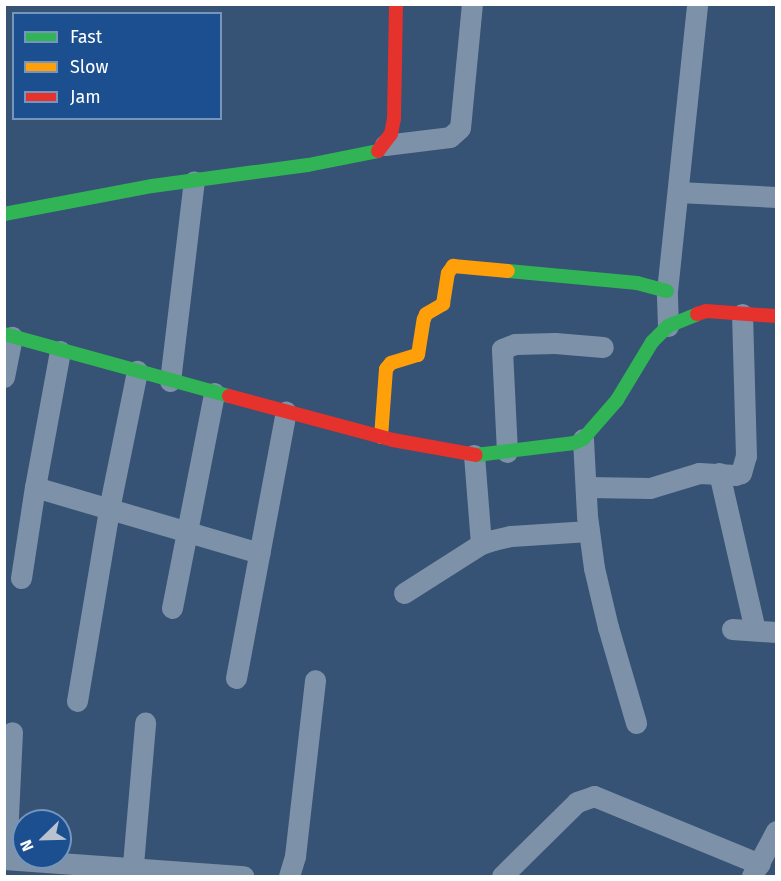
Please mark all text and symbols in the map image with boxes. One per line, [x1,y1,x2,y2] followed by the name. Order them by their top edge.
[12,12,222,120] legend
[70,26,102,48] text: Fast
[70,56,108,78] text: Slow
[70,86,101,108] text: Jam
[12,809,72,869] north arrow
[16,837,38,854] text: N

